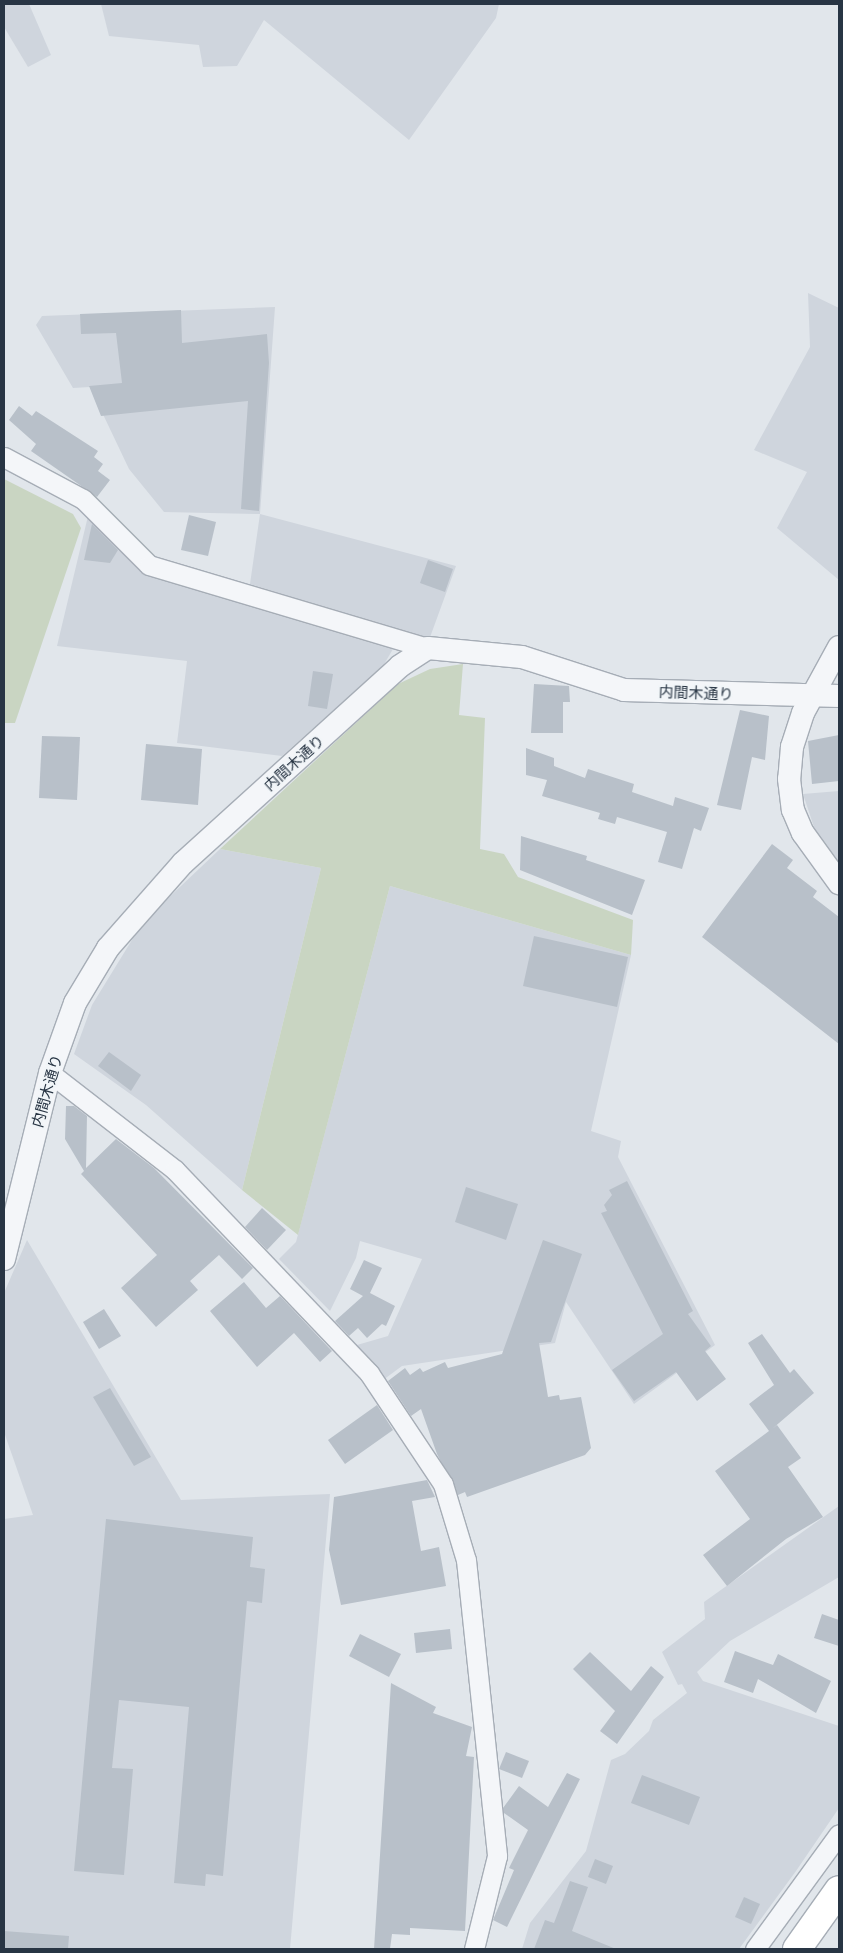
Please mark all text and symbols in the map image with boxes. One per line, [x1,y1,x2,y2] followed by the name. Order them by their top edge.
[658,683,734,703] street label: 内間木通り
[260,731,328,795] street label: 内間木通り
[28,1052,66,1130] street label: 内間木通り

